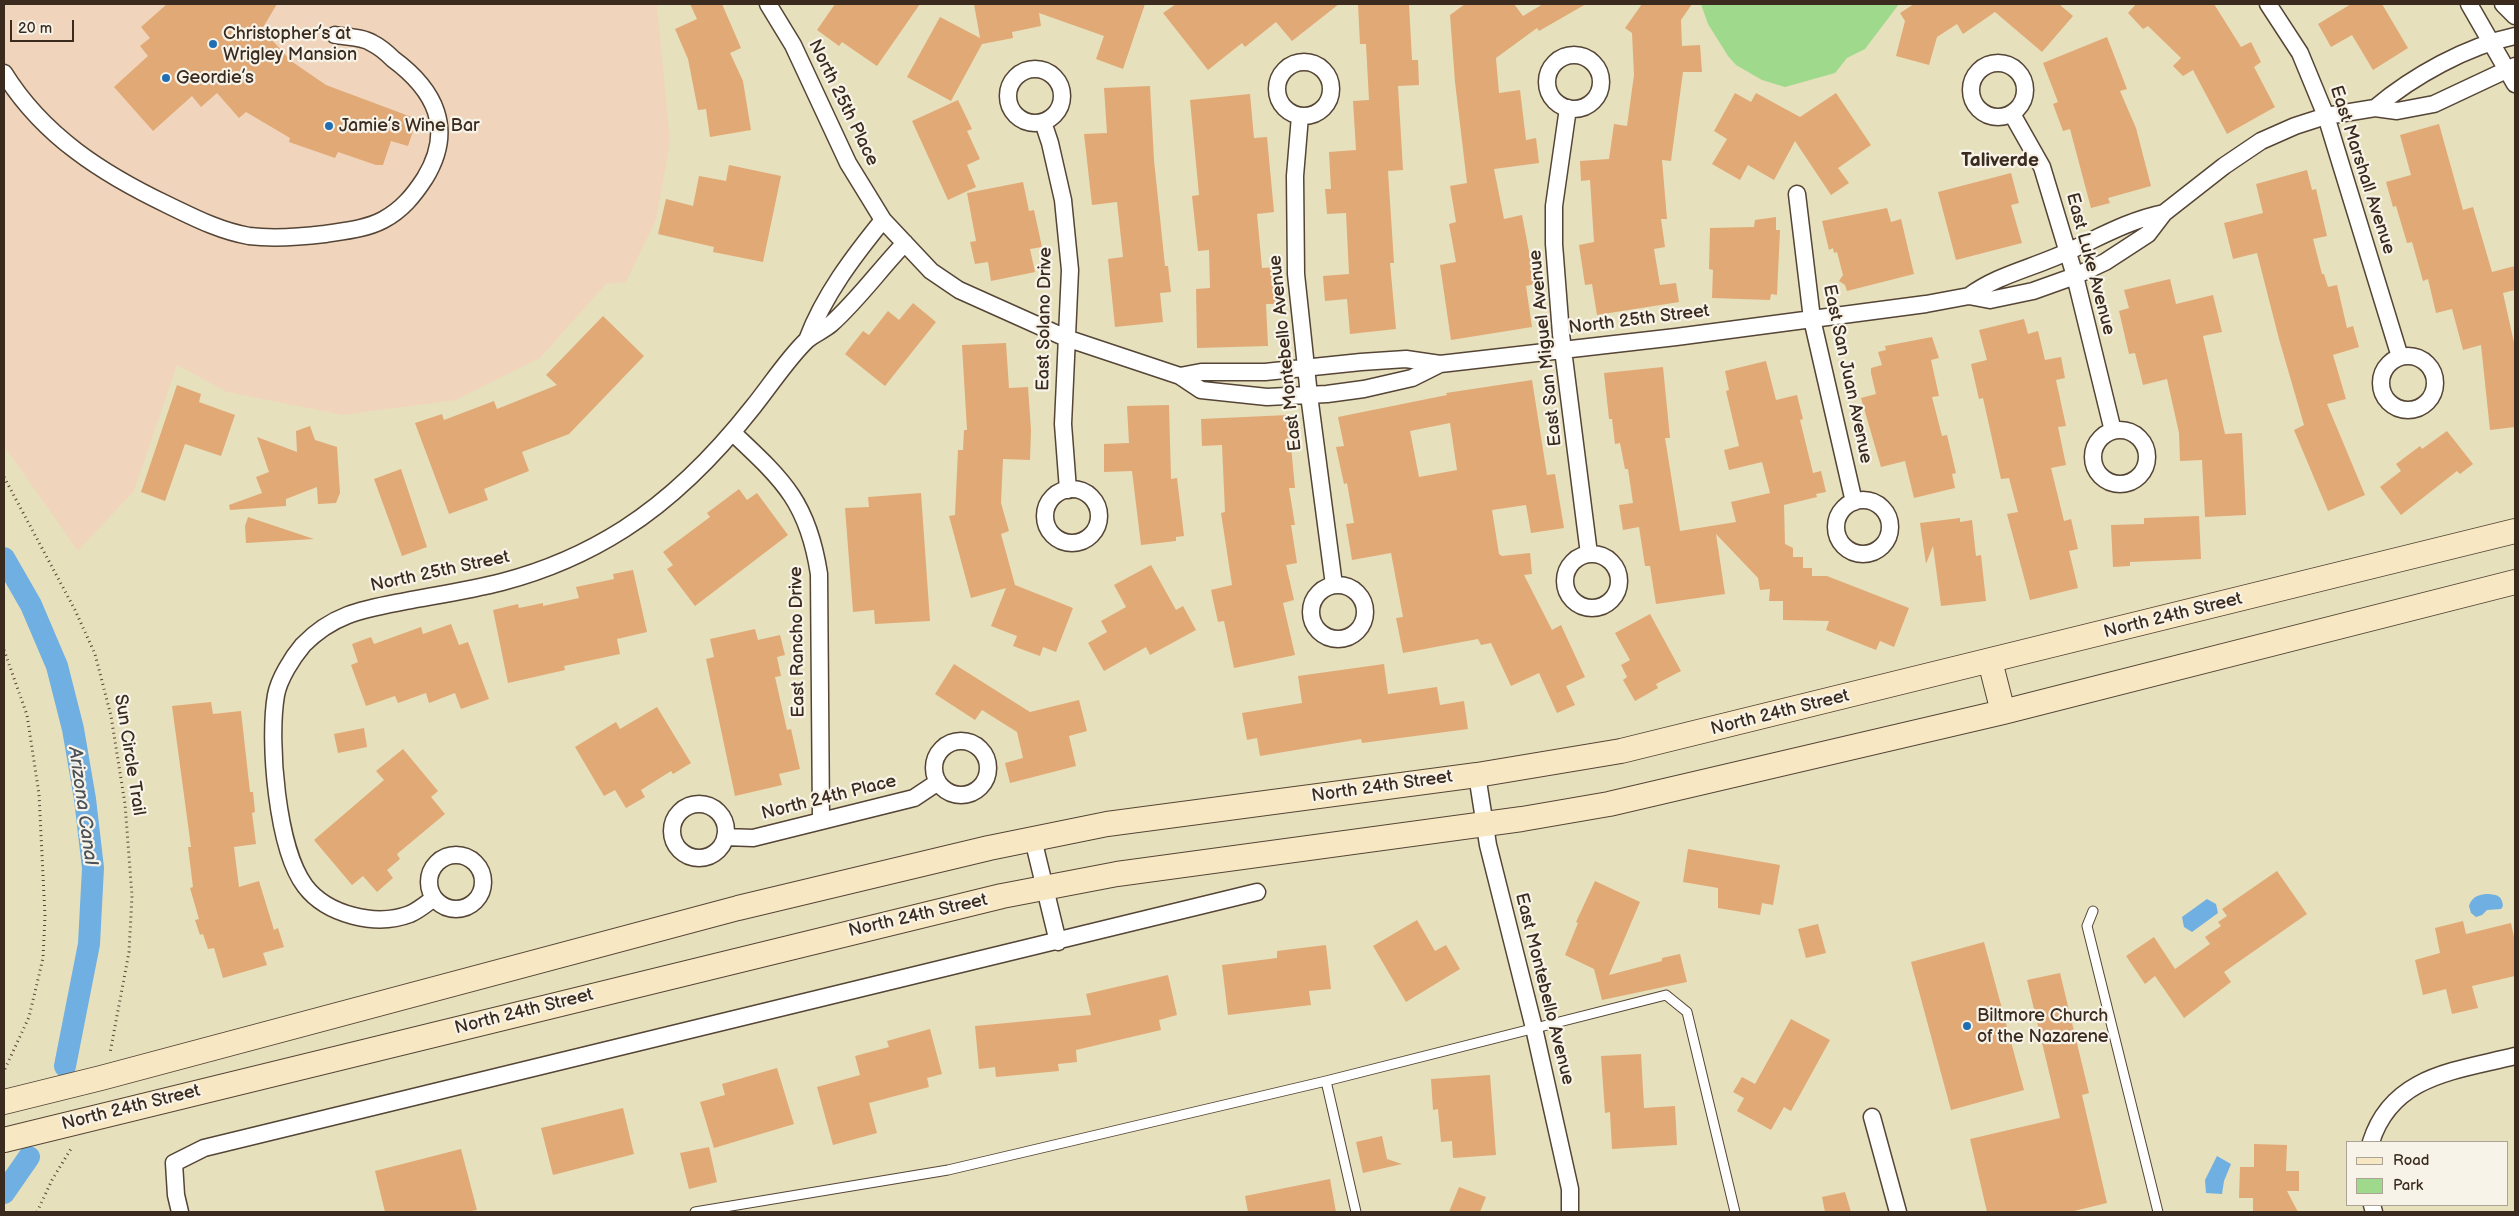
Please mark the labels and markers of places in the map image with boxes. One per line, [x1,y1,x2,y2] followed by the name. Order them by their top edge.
[223,23,357,66] place label: Christopher’s at Wrigley Mansion
[207,38,219,50] marker: Christopher’s at Wrigley Mansion
[176,67,254,89] place label: Geordie’s
[160,72,172,84] marker: Geordie’s
[339,115,480,137] place label: Jamie’s Wine Bar
[323,120,335,132] marker: Jamie’s Wine Bar
[1977,1005,2109,1048] place label: Biltmore Church of the Nazarene
[1961,1020,1973,1032] marker: Biltmore Church of the Nazarene

